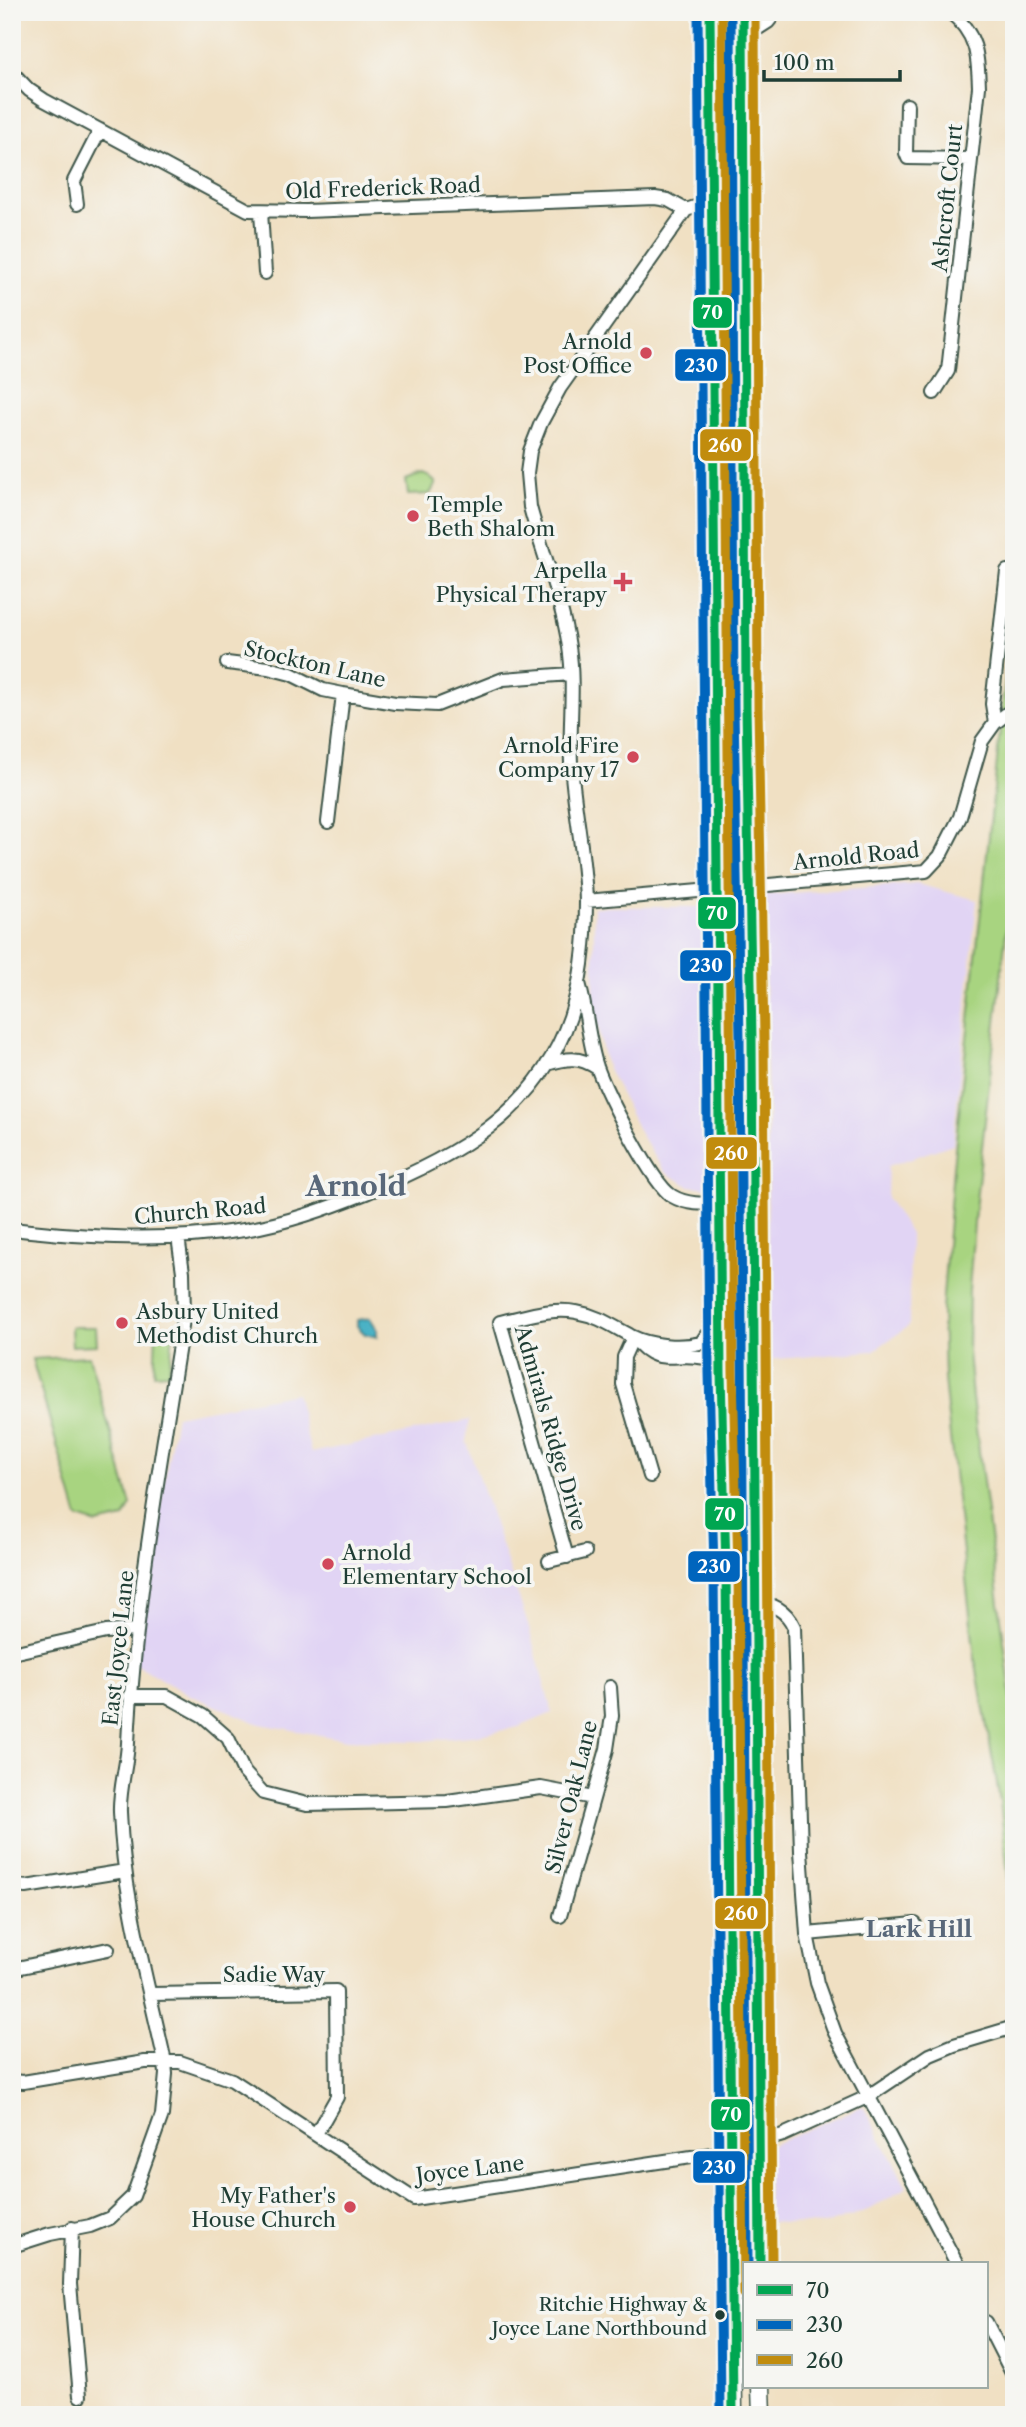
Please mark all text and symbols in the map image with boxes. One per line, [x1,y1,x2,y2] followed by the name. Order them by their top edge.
[764,38,900,82] scale bar
[774,50,835,75] text: 100 m
[927,122,967,274] street label: Ashcroft Court
[285,172,482,204] street label: Old Frederick Road
[692,296,733,329] line badge: 70
[701,301,723,324] text: 70
[523,329,632,378] place label: Arnold Post Office
[638,345,654,361] marker: Arnold Post Office
[674,348,727,382] line badge: 230
[684,354,718,377] text: 230
[699,428,752,462] line badge: 260
[708,434,742,457] text: 260
[427,492,556,541] place label: Temple Beth Shalom
[405,508,421,524] marker: Temple Beth Shalom
[436,558,608,607] place label: Arpella Physical Therapy
[613,572,633,592] marker: Arpella Physical Therapy
[242,636,388,692] street label: Stockton Lane
[498,733,620,782] place label: Arnold Fire Company 17
[625,749,641,765] marker: Arnold Fire Company 17
[791,837,921,875] street label: Arnold Road
[697,896,737,930] line badge: 70
[706,902,728,925] text: 70
[679,949,732,982] line badge: 230
[689,954,723,977] text: 230
[705,1136,758,1170] line badge: 260
[714,1142,748,1165] text: 260
[305,1169,407,1203] district label: Arnold
[133,1193,267,1229] street label: Church Road
[135,1299,318,1348] place label: Asbury United Methodist Church
[114,1315,130,1331] marker: Asbury United Methodist Church
[509,1322,592,1533] street label: Admirals Ridge Drive
[704,1497,745,1531] line badge: 70
[714,1503,736,1526] text: 70
[341,1540,532,1589] place label: Arnold Elementary School
[687,1550,741,1583] line badge: 230
[697,1555,731,1578] text: 230
[320,1556,336,1572] marker: Arnold Elementary School
[97,1569,139,1727] street label: East Joyce Lane
[540,1718,602,1876] street label: Silver Oak Lane
[714,1897,767,1930] line badge: 260
[724,1902,758,1925] text: 260
[866,1915,972,1943] district label: Lark Hill
[223,1962,326,1987] street label: Sadie Way
[710,2098,751,2131] line badge: 70
[720,2103,742,2126] text: 70
[412,2150,525,2188] street label: Joyce Lane
[692,2150,746,2184] line badge: 230
[702,2156,736,2179] text: 230
[191,2183,336,2232] place label: My Father's House Church
[342,2199,358,2215] marker: My Father's House Church
[743,2262,988,2388] legend
[806,2278,830,2303] text: 70
[489,2293,708,2340] place label: Ritchie Highway & Joyce Lane Northbound
[713,2308,727,2322] marker: Ritchie Highway & Joyce Lane Northbound
[806,2312,843,2337] text: 230
[806,2348,844,2373] text: 260

